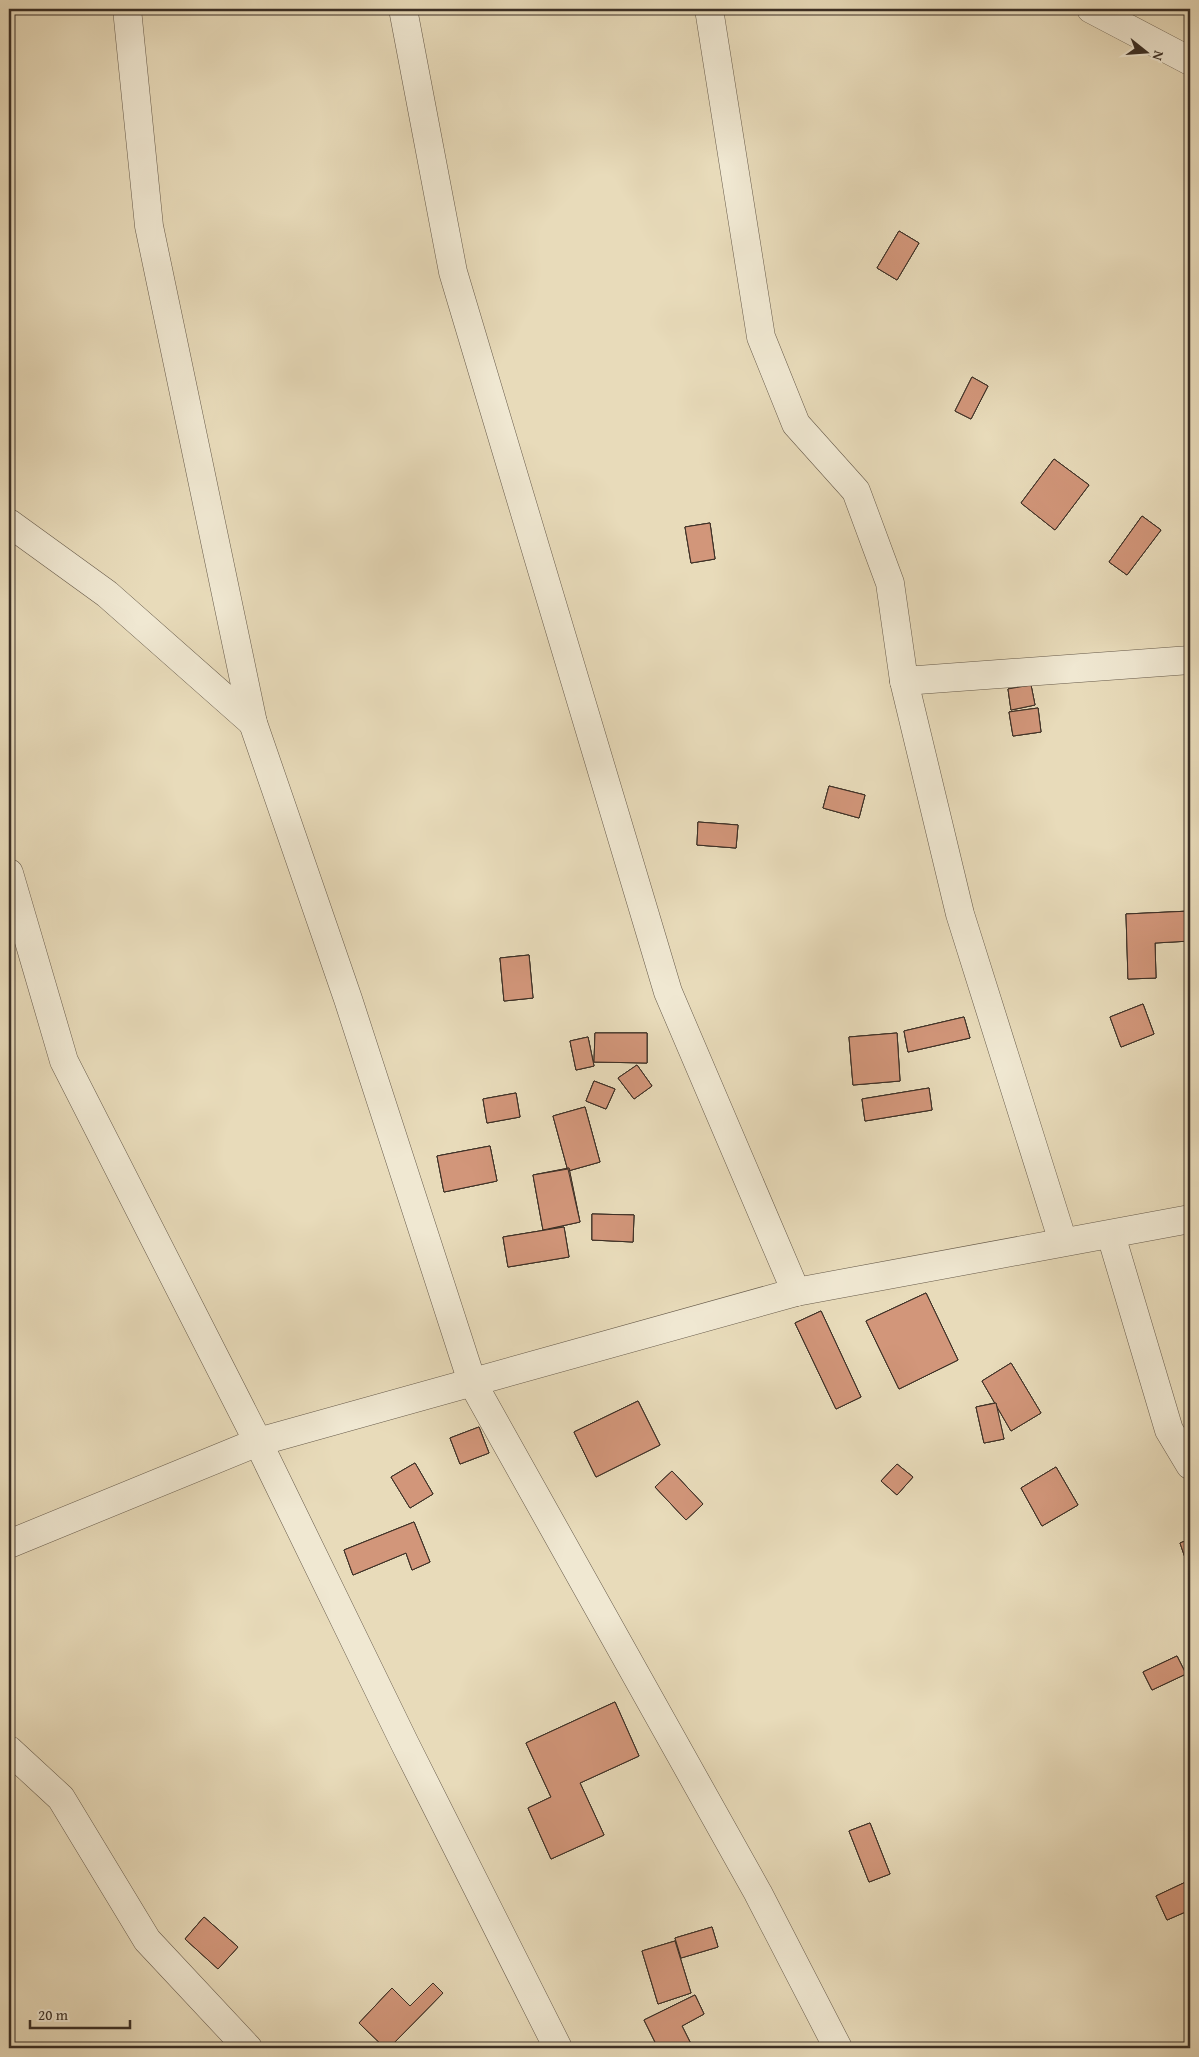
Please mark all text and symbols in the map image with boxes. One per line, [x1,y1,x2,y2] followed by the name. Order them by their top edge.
[1122,28,1172,78] north arrow
[1147,48,1169,64] text: N
[30,1997,130,2029] scale bar
[38,2004,69,2025] text: 20 m

